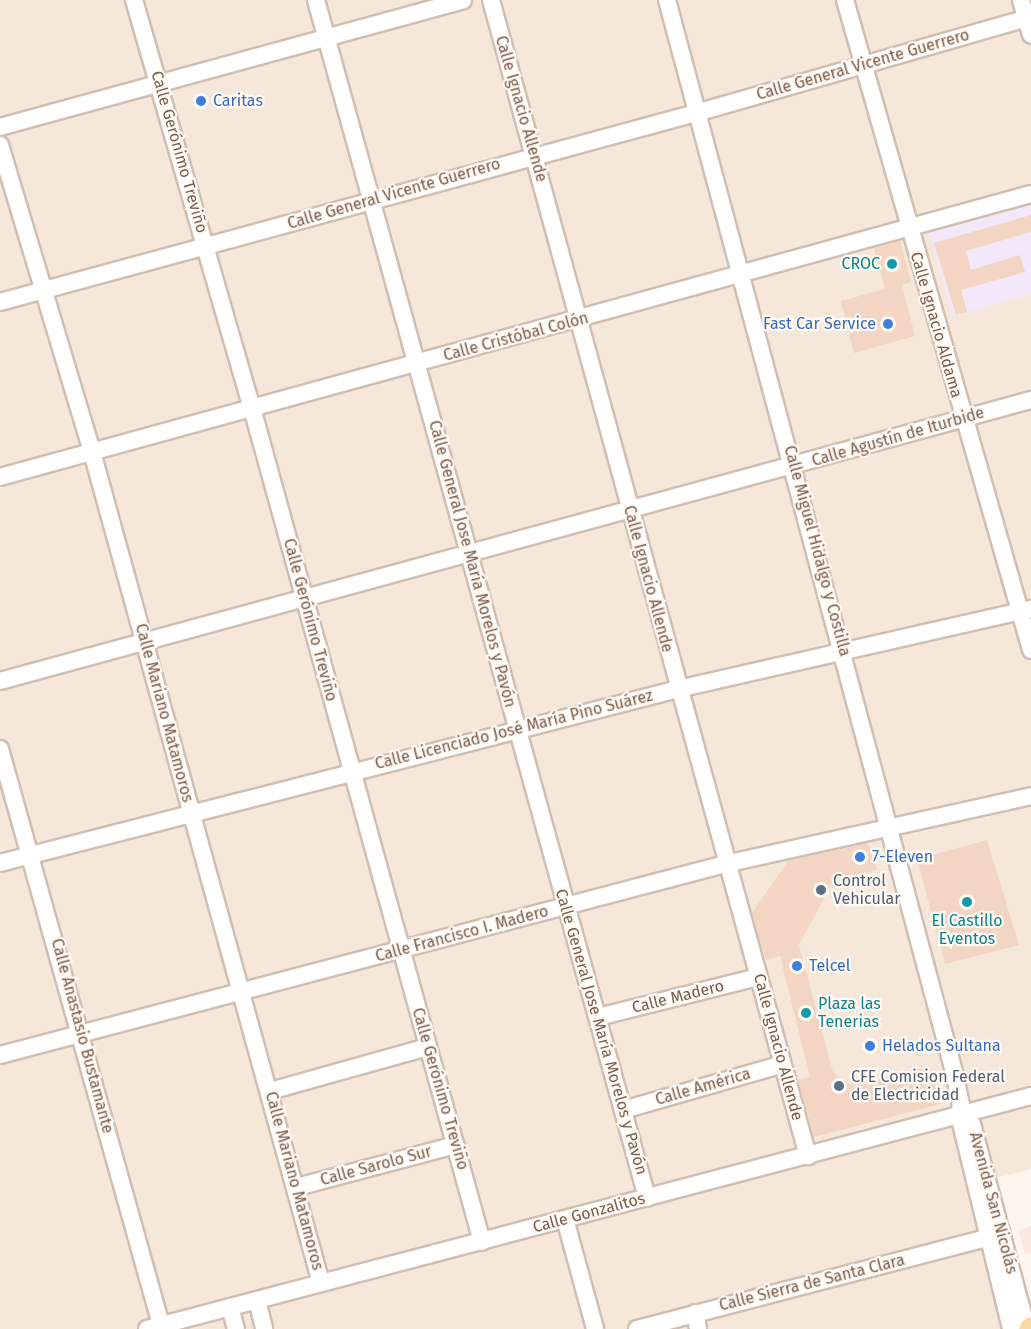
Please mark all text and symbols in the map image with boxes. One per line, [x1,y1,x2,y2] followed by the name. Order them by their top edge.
[754,25,972,105] street label: Calle General Vicente Guerrero
[491,34,551,184] street label: Calle Ignacio Allende
[147,69,211,235] street label: Calle Gerónimo Treviño
[213,91,263,111] place label: Caritas
[194,94,208,108] marker: Caritas
[285,154,503,234] street label: Calle General Vicente Guerrero
[906,250,966,400] street label: Calle Ignacio Aldama
[841,254,880,274] place label: CROC
[885,257,899,271] marker: CROC
[441,308,591,366] street label: Calle Cristóbal Colón
[763,314,876,334] place label: Fast Car Service
[881,317,895,331] marker: Fast Car Service
[810,403,986,471] street label: Calle Agustín de Iturbide
[424,418,520,710] street label: Calle General Jose María Morelos y Pavón
[780,444,854,658] street label: Calle Miguel Hidalgo y Costilla
[619,503,677,655] street label: Calle Ignacio Allende
[279,536,341,704] street label: Calle Gerónimo Treviño
[131,622,197,804] street label: Calle Mariano Matamoros
[373,686,655,774] street label: Calle Licenciado José María Pino Suárez
[872,847,933,867] place label: 7-Eleven
[853,850,867,864] marker: 7-Eleven
[833,871,900,909] place label: Control Vehicular
[814,883,828,897] marker: Control Vehicular
[551,887,651,1177] street label: Calle General Jose María Morelos y Pavón
[960,895,974,909] marker: El Castillo Eventos
[373,902,551,966] street label: Calle Francisco I. Madero
[931,911,1003,949] place label: El Castillo Eventos
[47,937,117,1135] street label: Calle Anastasio Bustamante
[809,956,850,976] place label: Telcel
[790,959,804,973] marker: Telcel
[749,971,807,1123] street label: Calle Ignacio Allende
[630,976,726,1018] street label: Calle Madero
[818,994,881,1032] place label: Plaza las Tenerias
[408,1006,472,1172] street label: Calle Gerónimo Treviño
[799,1006,813,1020] marker: Plaza las Tenerias
[882,1036,1001,1056] place label: Helados Sultana
[863,1039,877,1053] marker: Helados Sultana
[653,1064,753,1110] street label: Calle América
[851,1067,1005,1105] place label: CFE Comision Federal de Electricidad
[832,1079,846,1093] marker: CFE Comision Federal de Electricidad
[261,1090,327,1272] street label: Calle Mariano Matamoros
[965,1130,1021,1276] street label: Avenida San Nicolás
[318,1142,434,1190] street label: Calle Sarolo Sur
[531,1189,647,1237] street label: Calle Gonzalitos
[717,1251,907,1315] street label: Calle Sierra de Santa Clara

